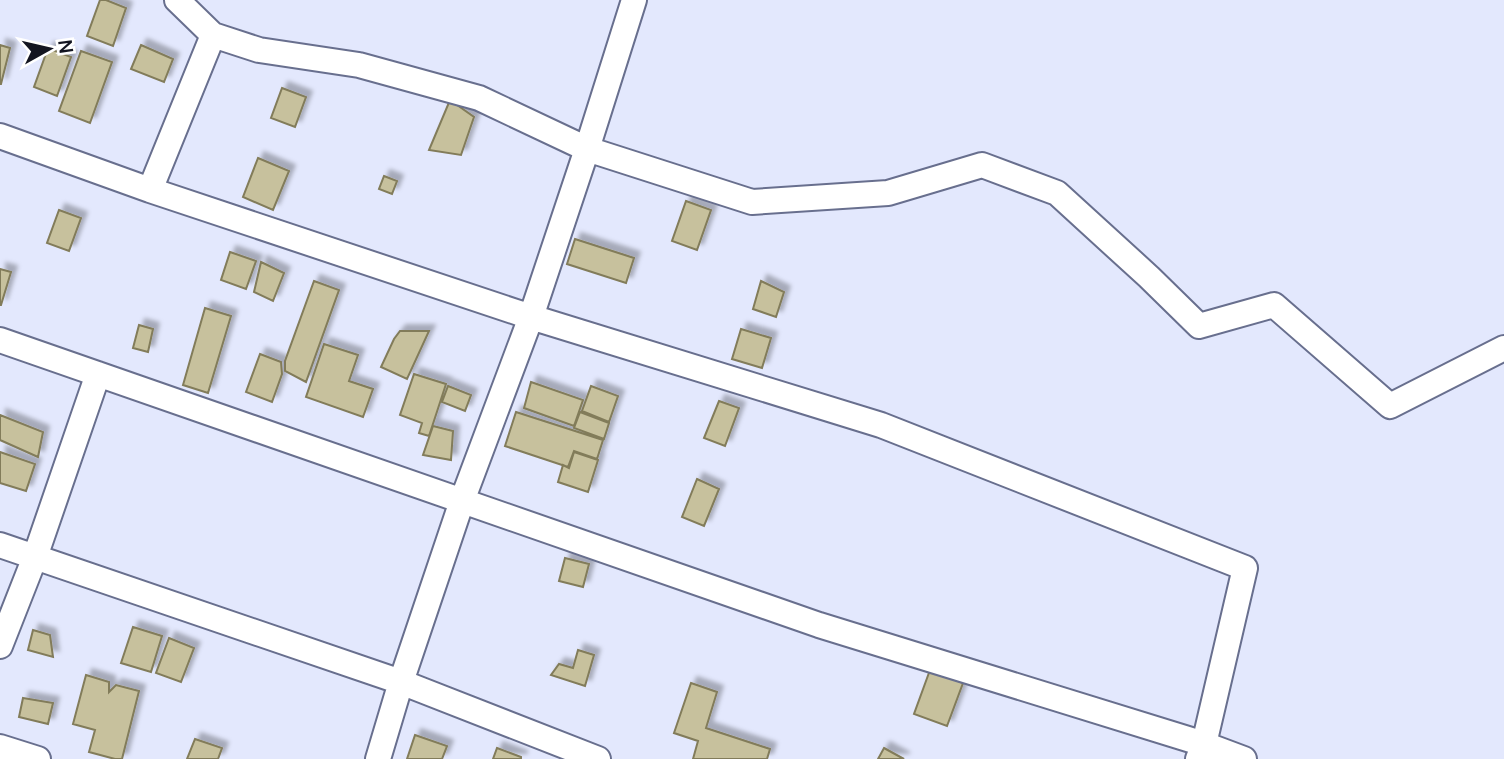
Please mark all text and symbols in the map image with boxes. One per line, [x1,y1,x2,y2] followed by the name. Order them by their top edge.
[14,14,84,84] north arrow
[52,38,80,55] text: N

